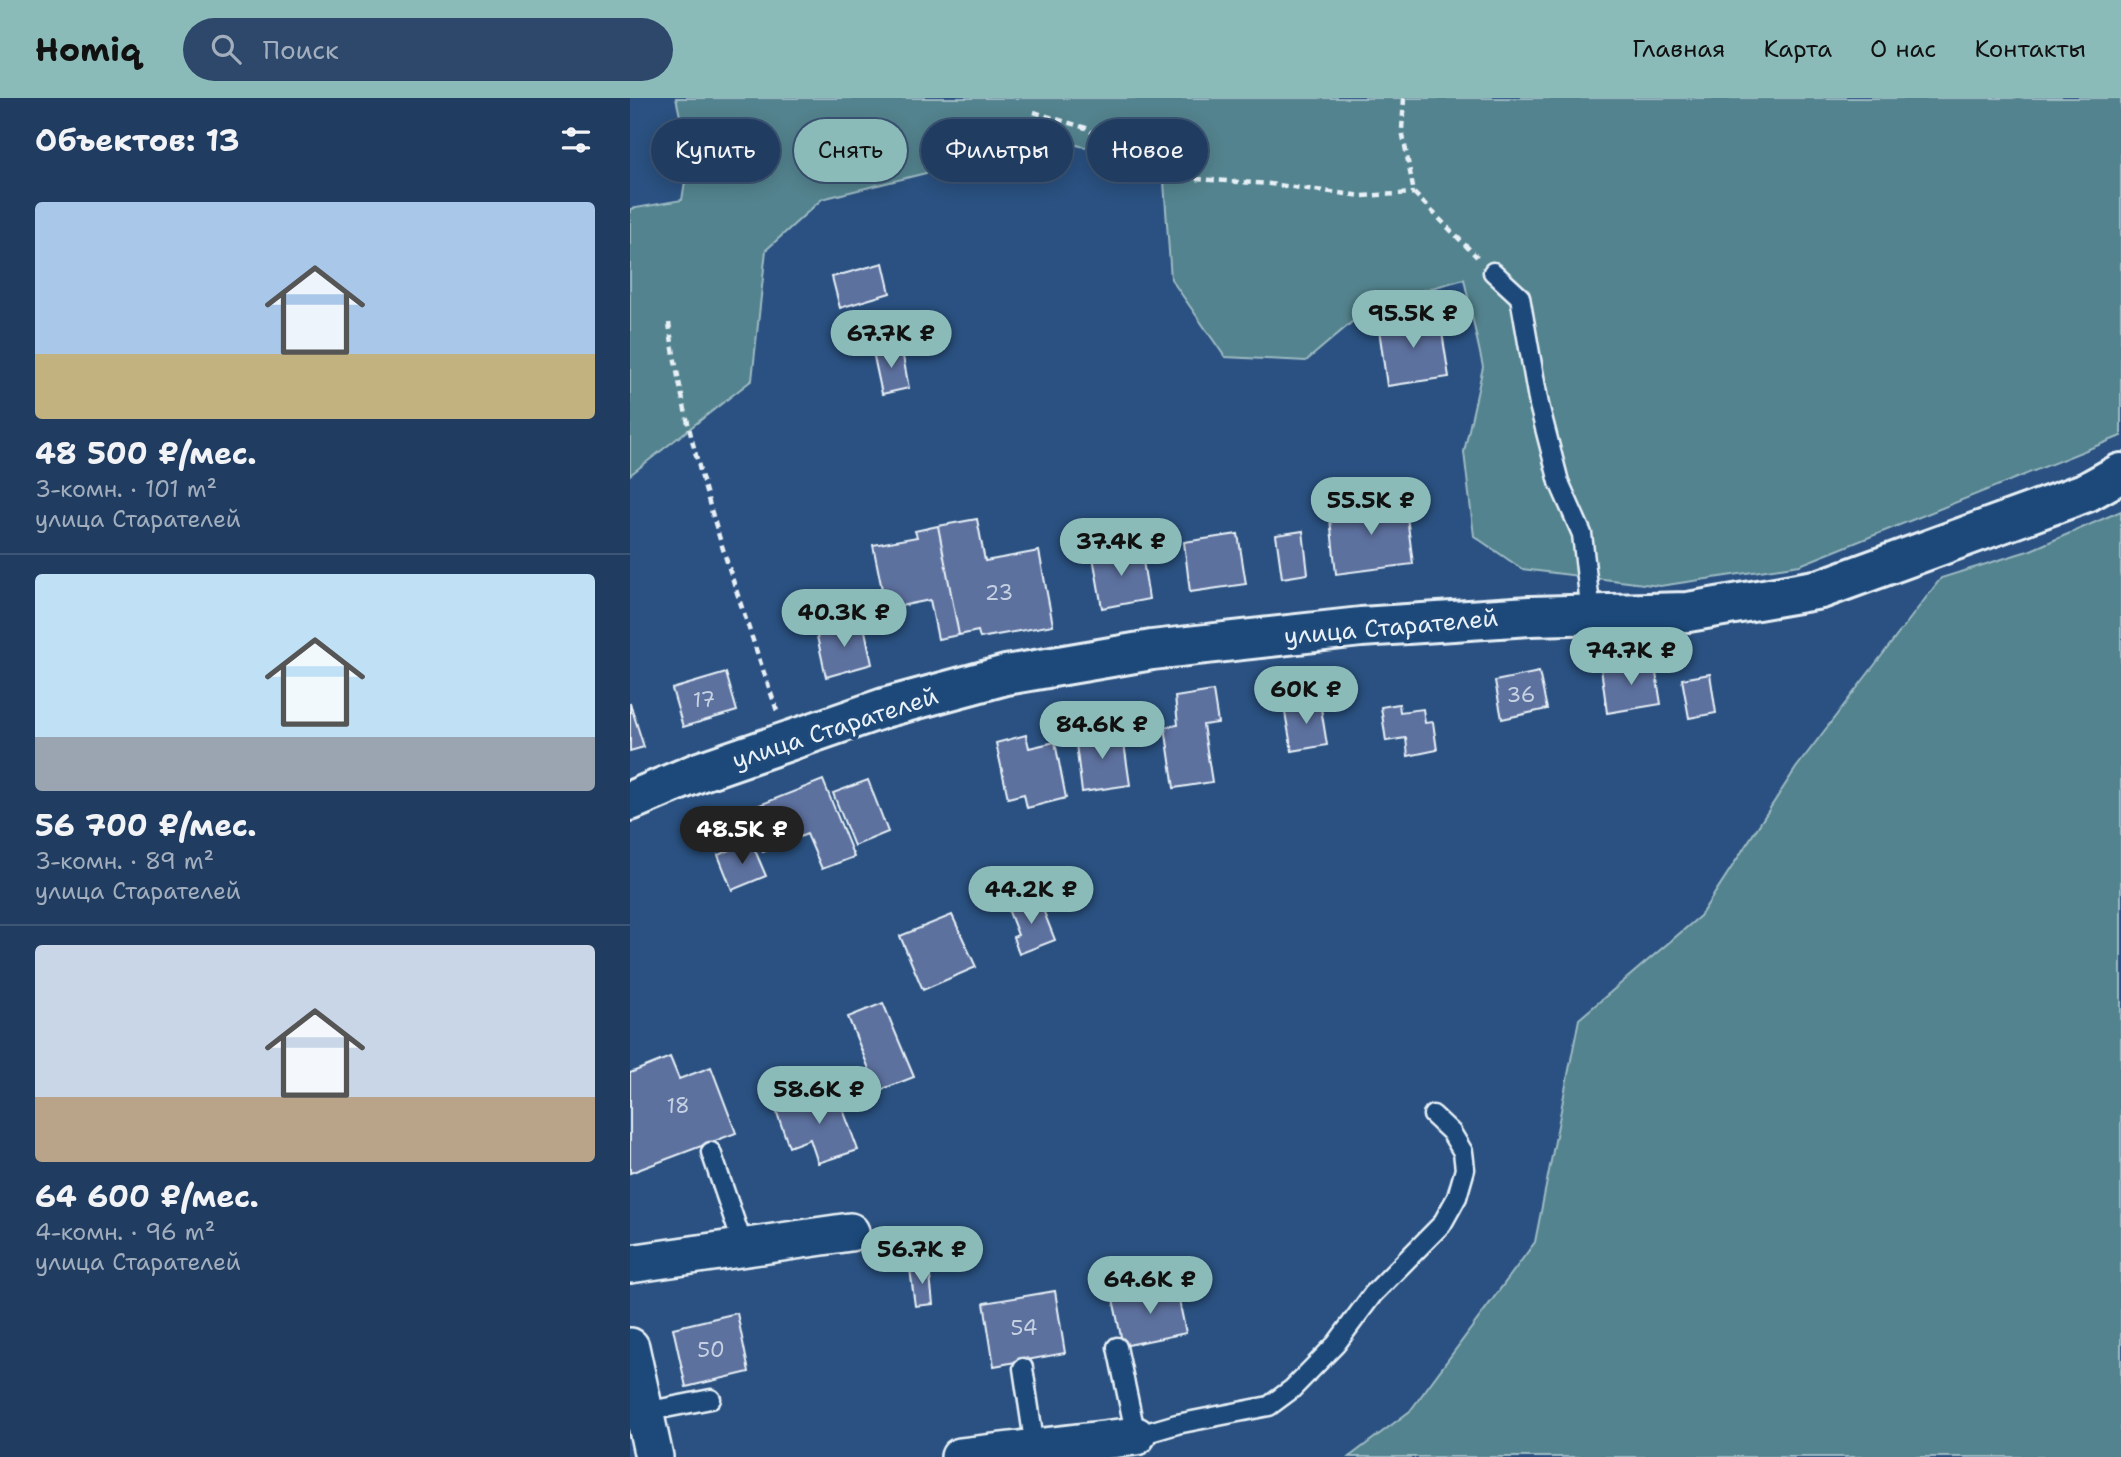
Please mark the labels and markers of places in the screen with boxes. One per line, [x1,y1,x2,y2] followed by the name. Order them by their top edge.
[1348,290,1478,350] pin: 95.5K ₽
[826,310,956,370] pin: 67.7K ₽
[1306,478,1436,537] pin: 55.5K ₽
[1056,518,1186,578] pin: 37.4K ₽
[779,589,909,649] pin: 40.3K ₽
[1566,628,1696,687] pin: 74.7K ₽
[1257,666,1355,726] pin: 60K ₽
[1037,702,1167,761] pin: 84.6K ₽
[677,806,807,866] pin: 48.5K ₽
[966,866,1096,926] pin: 44.2K ₽
[754,1066,884,1126] pin: 58.6K ₽
[857,1226,987,1286] pin: 56.7K ₽
[1085,1256,1215,1316] pin: 64.6K ₽

